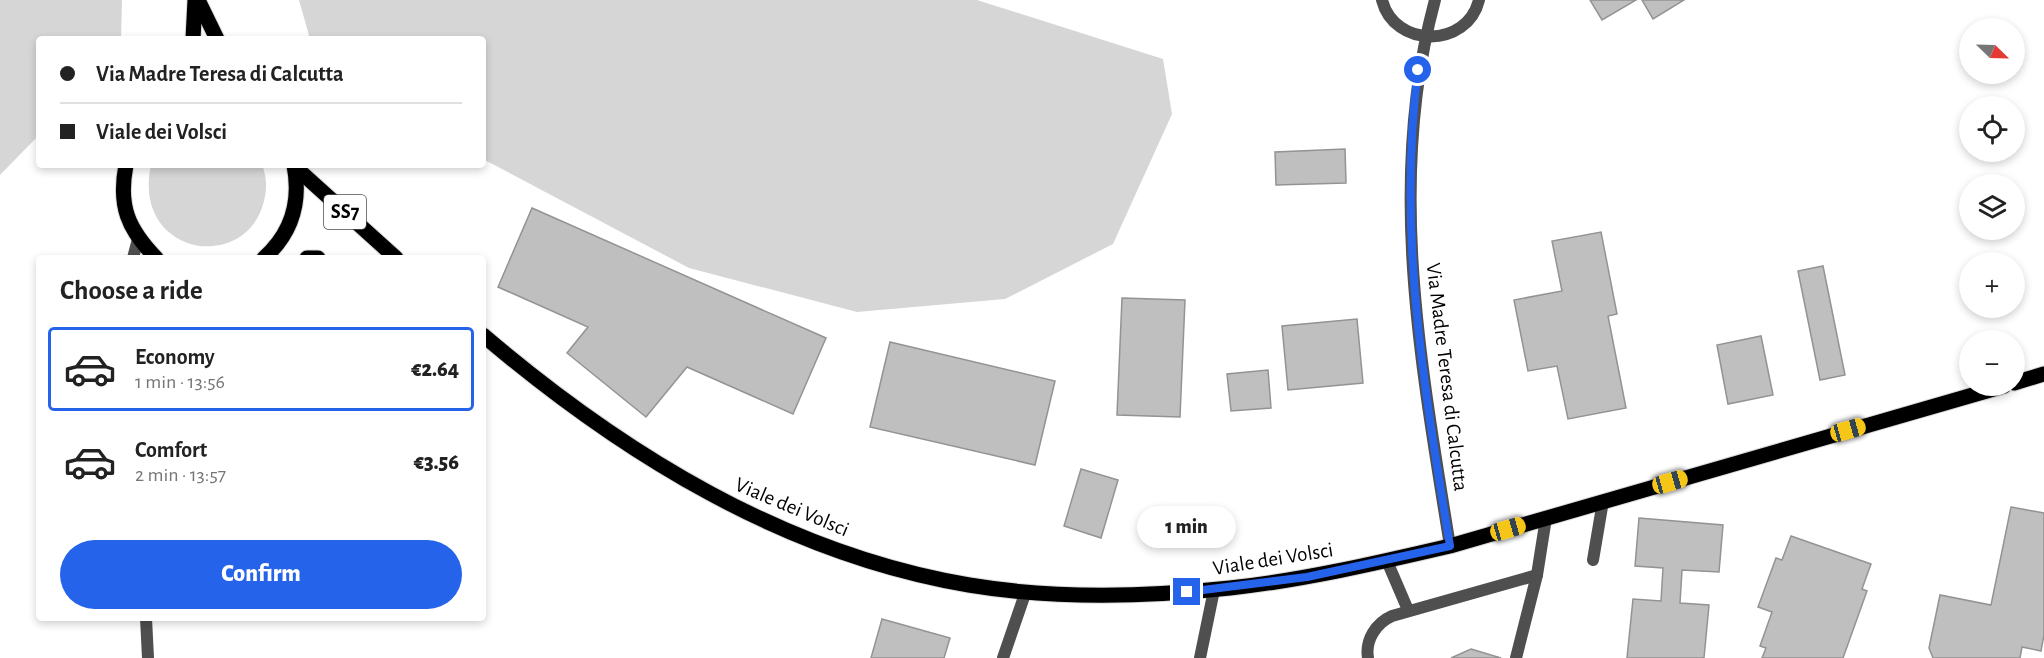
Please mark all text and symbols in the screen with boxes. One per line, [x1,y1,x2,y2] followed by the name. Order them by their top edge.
[1959,18,2025,84] north arrow
[1959,18,2025,396] map controls
[1404,56,1431,83] route start
[96,63,344,85] text: Via Madre Teresa di Calcutta
[1959,96,2025,162] button: locate
[96,121,227,143] text: Viale dei Volsci
[1959,174,2025,240] button: layers
[324,195,366,229] road number: SS7
[1959,252,2025,318] button: +
[1423,262,1471,493] street label: Via Madre Teresa di Calcutta
[60,277,203,304] text: Choose a ride
[1959,330,2025,396] button: −
[63,342,117,396] icon: car
[135,346,215,368] text: Economy
[411,358,459,380] text: €2.64
[135,372,225,392] text: 1 min · 13:56
[1828,416,1868,444] car
[63,435,117,489] icon: car
[135,439,207,461] text: Comfort
[414,451,459,473] text: €3.56
[135,465,226,485] text: 2 min · 13:57
[1650,468,1690,496] car
[732,474,852,540] street label: Viale dei Volsci
[1138,505,1236,547] callout: 1 min
[1488,515,1528,543] car
[1165,517,1208,537] text: 1 min
[1211,539,1335,579] street label: Viale dei Volsci
[60,540,462,609] button: Confirm
[1173,578,1200,605] route end

